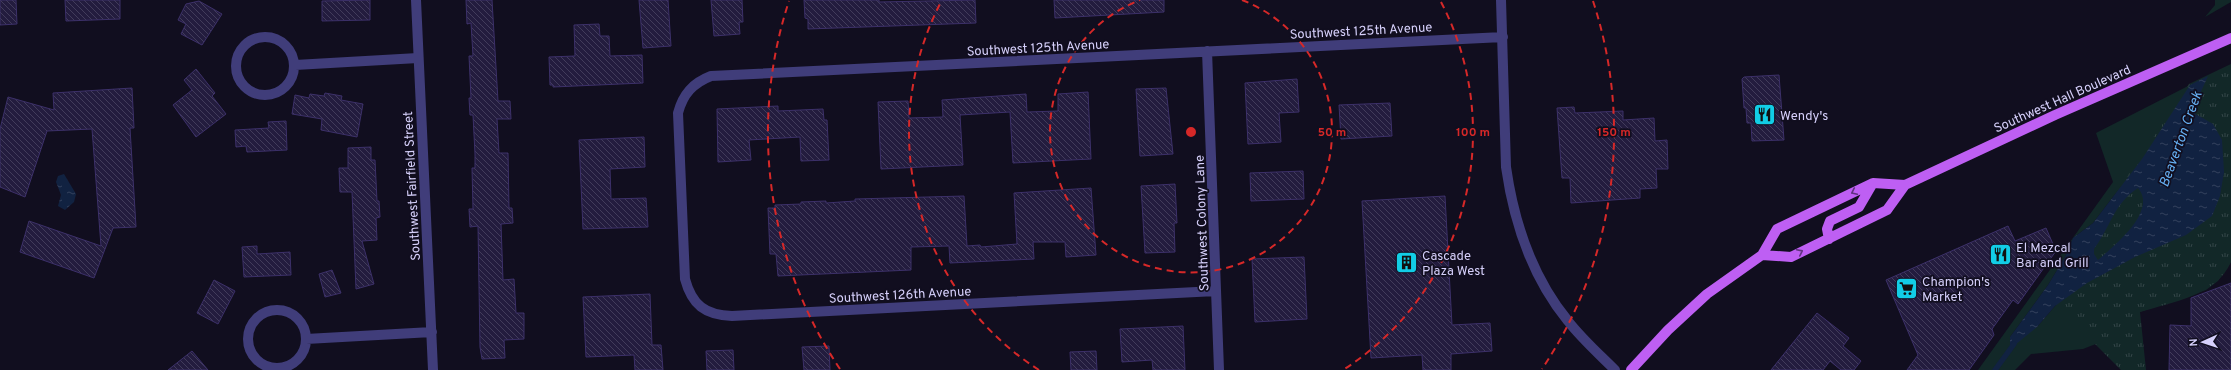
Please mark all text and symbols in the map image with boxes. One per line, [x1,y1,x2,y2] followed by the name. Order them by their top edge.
[1289,20,1433,44] street label: Southwest 125th Avenue
[966,37,1110,61] street label: Southwest 125th Avenue
[1992,62,2134,137] street label: Southwest Hall Boulevard
[2156,88,2207,190] water label: Beaverton Creek
[1752,102,1778,128] restaurant icon: Wendy's
[1780,109,1828,125] place label: Wendy's
[401,111,425,261] street label: Southwest Fairfield Street
[1184,125,1198,139] centre of rings
[1318,125,1346,141] text: 50 m
[1456,125,1490,141] text: 100 m
[1597,125,1631,141] text: 150 m
[1193,155,1213,291] street label: Southwest Colony Lane
[1850,187,1858,195] one-way arrow
[1988,241,2014,267] restaurant icon: El Mezcal Bar and Grill
[2016,241,2089,272] place label: El Mezcal Bar and Grill
[1394,249,1420,275] building icon: Cascade Plaza West
[1422,249,1485,280] place label: Cascade Plaza West
[1796,249,1803,257] one-way arrow
[1894,275,1920,301] supermarket icon: Champion's Market
[1922,275,1990,306] place label: Champion's Market
[829,284,972,308] street label: Southwest 126th Avenue
[2183,322,2223,362] north arrow
[2187,338,2201,347] text: N

